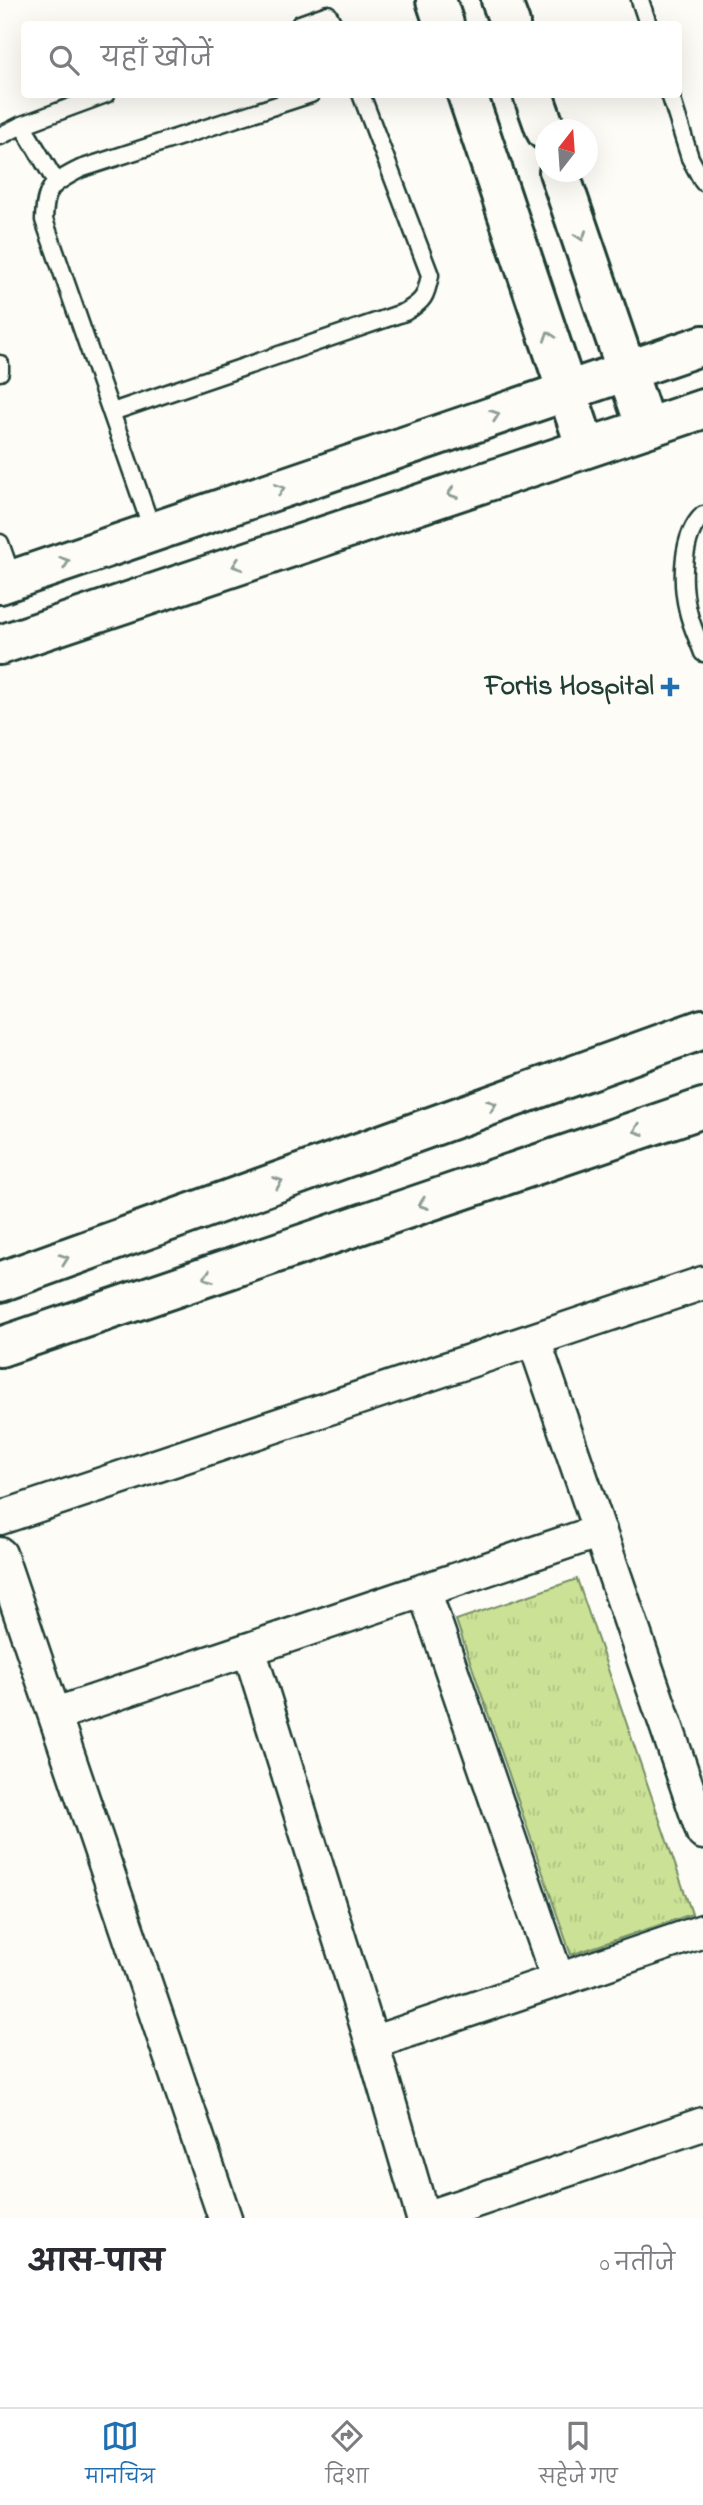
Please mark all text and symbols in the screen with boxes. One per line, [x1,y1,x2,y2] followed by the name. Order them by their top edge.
[21,21,682,98] search box
[45,41,83,79] icon: search
[101,41,213,79] text: यहाँ खोजें
[535,119,598,182] north arrow
[573,230,587,242] one-way arrow
[543,331,557,343] one-way arrow
[489,409,501,423] one-way arrow
[273,483,286,497] one-way arrow
[447,485,459,499] one-way arrow
[58,556,70,570] one-way arrow
[231,557,243,571] one-way arrow
[483,667,654,708] place label: Fortis Hospital
[660,677,680,697] marker: Fortis Hospital
[486,1099,498,1113] one-way arrow
[633,1122,645,1136] one-way arrow
[272,1176,284,1190] one-way arrow
[417,1196,430,1210] one-way arrow
[58,1253,70,1267] one-way arrow
[202,1269,214,1283] one-way arrow
[28,2242,164,2286] text: आस-पास
[600,2248,675,2281] text: 0 नतीजे
[85,2417,155,2497] tab: मानचित्र
[325,2417,369,2497] tab: दिशा
[539,2417,618,2497] tab: सहेजे गए

